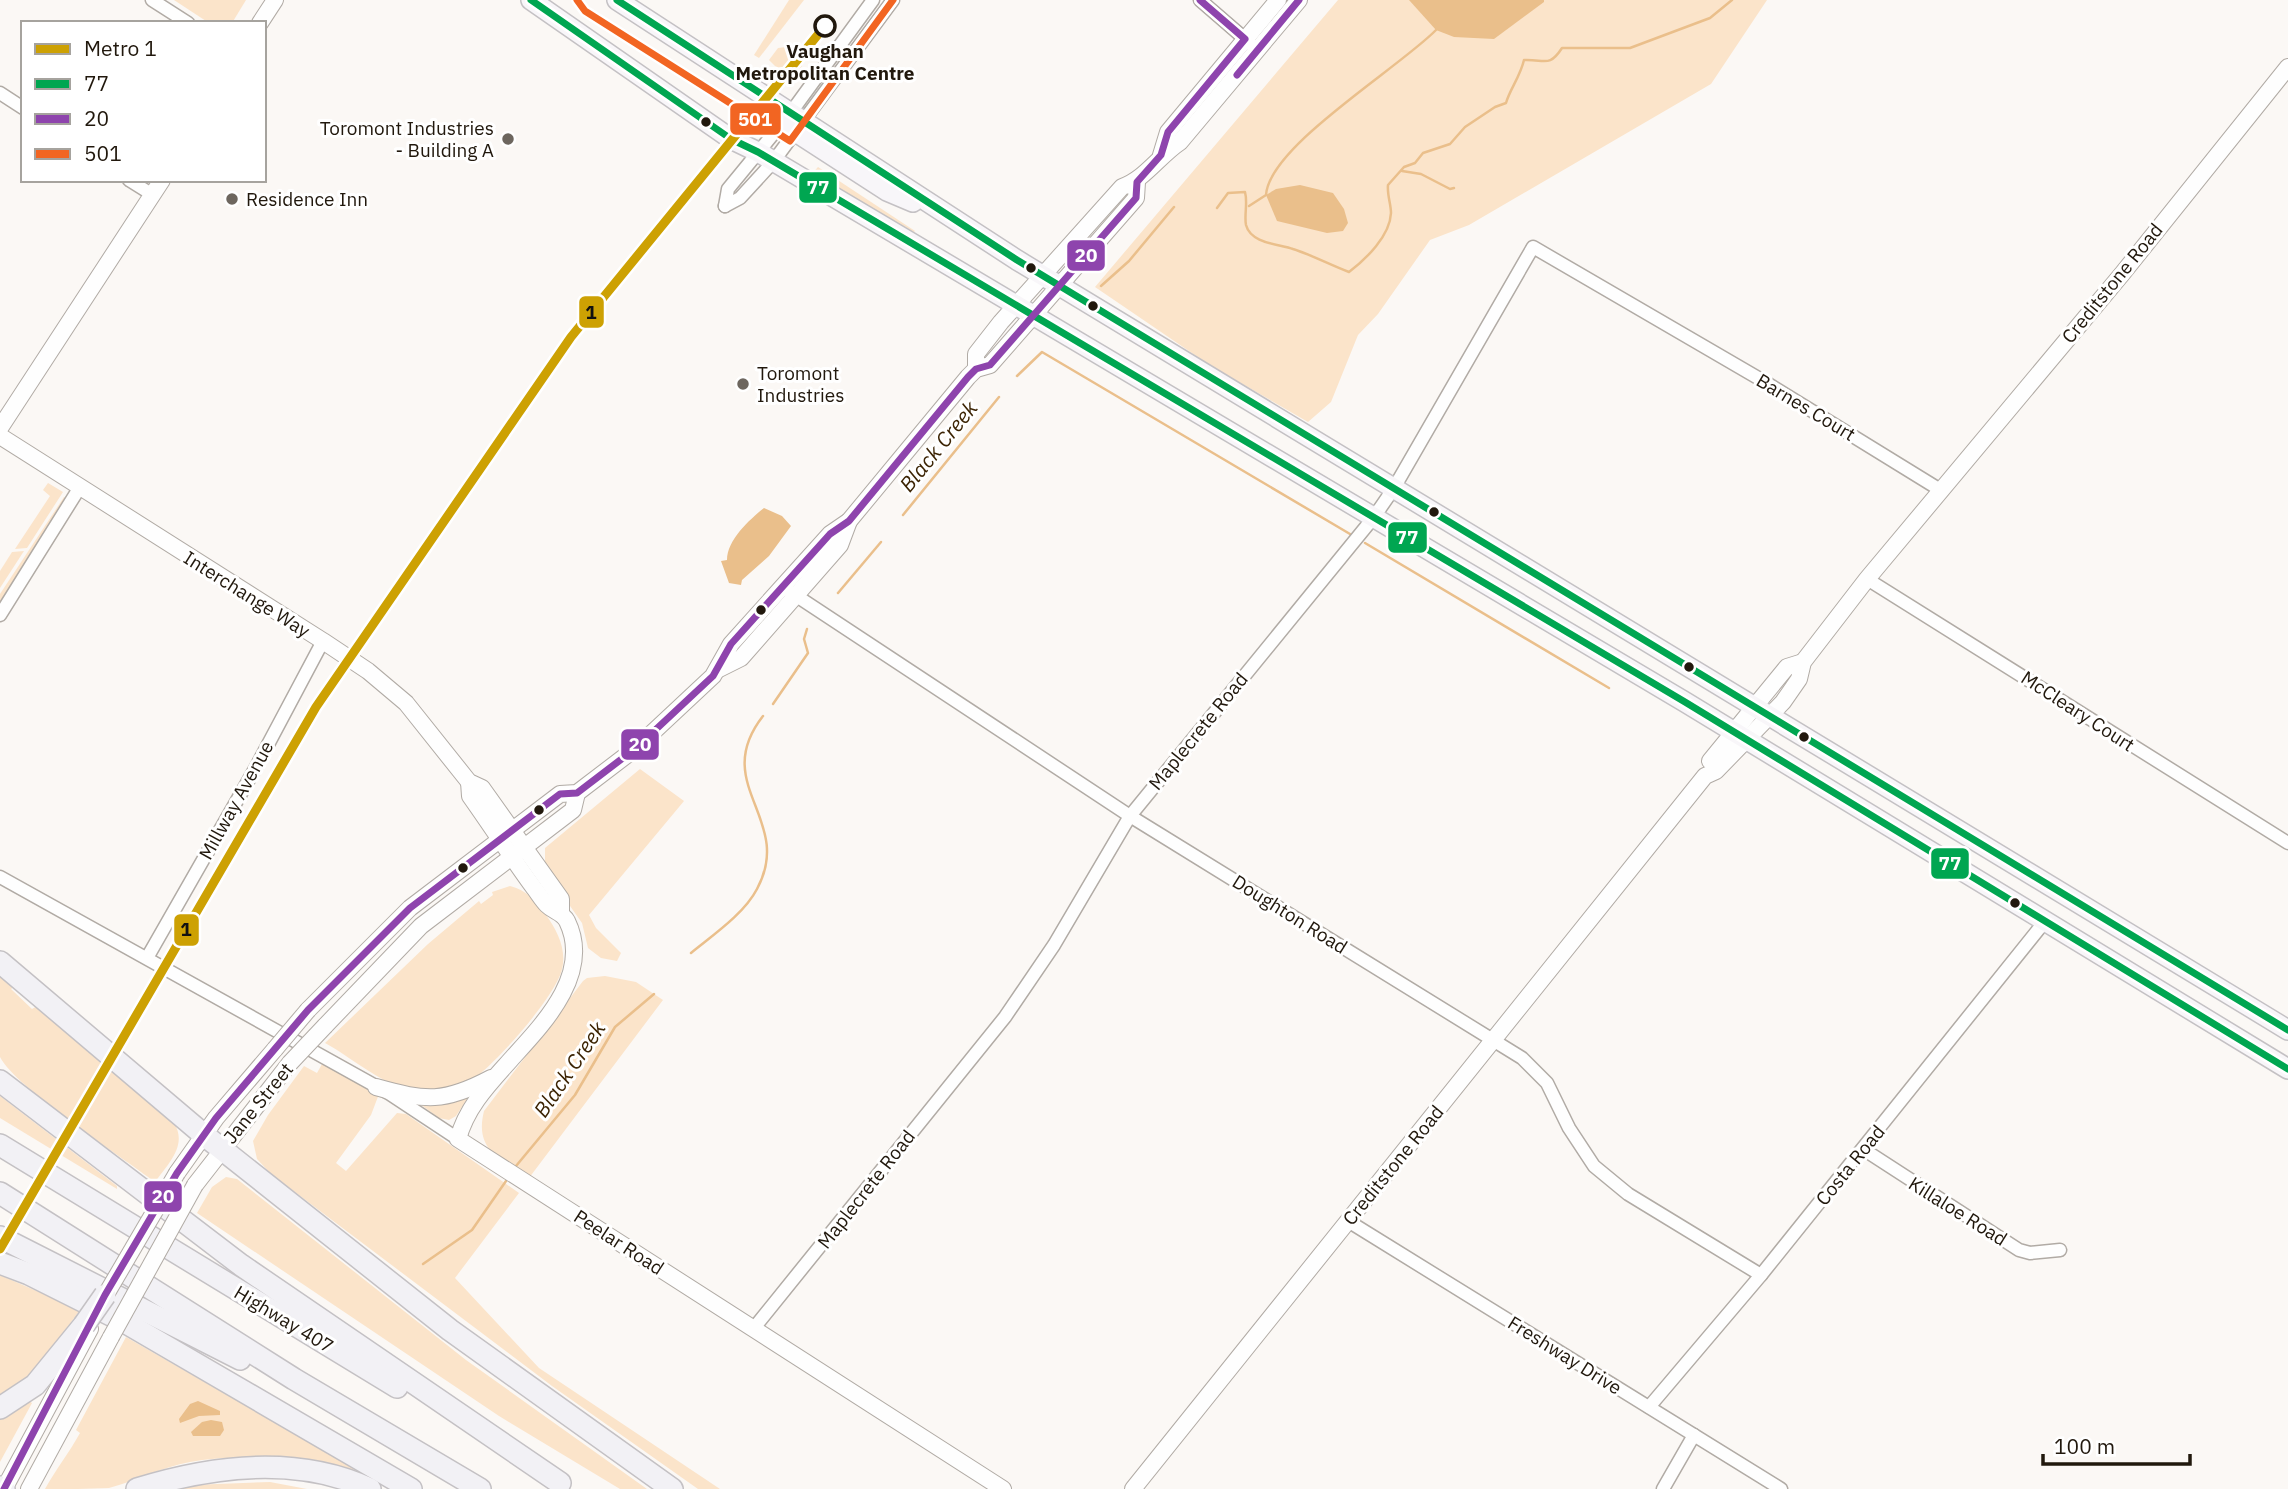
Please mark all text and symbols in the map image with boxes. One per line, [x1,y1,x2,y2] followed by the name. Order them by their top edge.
[814,15,836,37] marker: Vaughan Metropolitan Centre
[21,21,266,182] legend
[84,34,157,62] text: Metro 1
[735,39,915,85] place label: Vaughan Metropolitan Centre
[84,69,109,97] text: 77
[729,102,782,136] line badge: 501
[84,104,109,132] text: 20
[738,107,773,131] text: 501
[699,115,713,129] unlabelled marker
[320,116,494,162] place label: Toromont Industries - Building A
[500,131,516,147] marker: Toromont Industries - Building A
[84,139,122,167] text: 501
[798,171,838,204] line badge: 77
[807,175,829,199] text: 77
[246,187,368,211] place label: Residence Inn
[224,191,240,207] marker: Residence Inn
[2056,218,2168,348] street label: Creditstone Road
[1066,239,1106,272] line badge: 20
[1075,243,1097,267] text: 20
[1024,261,1038,275] unlabelled marker
[578,295,605,329] line badge: 1
[1086,299,1100,313] unlabelled marker
[585,300,597,324] text: 1
[757,361,844,407] place label: Toromont Industries
[1752,368,1860,446] street label: Barnes Court
[735,376,751,392] marker: Toromont Industries
[893,394,984,497] water label: Black Creek
[1427,505,1441,519] unlabelled marker
[1387,521,1428,554] line badge: 77
[1396,525,1418,549] text: 77
[179,545,315,643] street label: Interchange Way
[754,603,768,617] unlabelled marker
[1682,660,1696,674] unlabelled marker
[2017,665,2139,757] street label: McCleary Court
[1143,667,1253,795] street label: Maplecrete Road
[620,728,660,761] line badge: 20
[1797,730,1811,744] unlabelled marker
[629,732,651,756] text: 20
[193,736,279,864] street label: Millway Avenue
[532,803,546,817] unlabelled marker
[1930,847,1970,880] line badge: 77
[1939,851,1961,875] text: 77
[456,861,470,875] unlabelled marker
[1228,869,1352,959] street label: Doughton Road
[2008,896,2022,910] unlabelled marker
[173,913,200,947] line badge: 1
[180,917,192,941] text: 1
[527,1015,612,1122] water label: Black Creek
[218,1057,298,1149] street label: Jane Street
[1337,1100,1449,1230] street label: Creditstone Road
[1810,1120,1890,1210] street label: Costa Road
[812,1125,920,1253] street label: Maplecrete Road
[1904,1171,2012,1251] street label: Killaloe Road
[143,1180,183,1213] line badge: 20
[152,1184,174,1208] text: 20
[570,1204,668,1280] street label: Peelar Road
[230,1280,338,1358] street label: Highway 407
[1503,1310,1627,1400] street label: Freshway Drive
[2043,1422,2190,1466] scale bar
[2054,1432,2115,1460] text: 100 m

